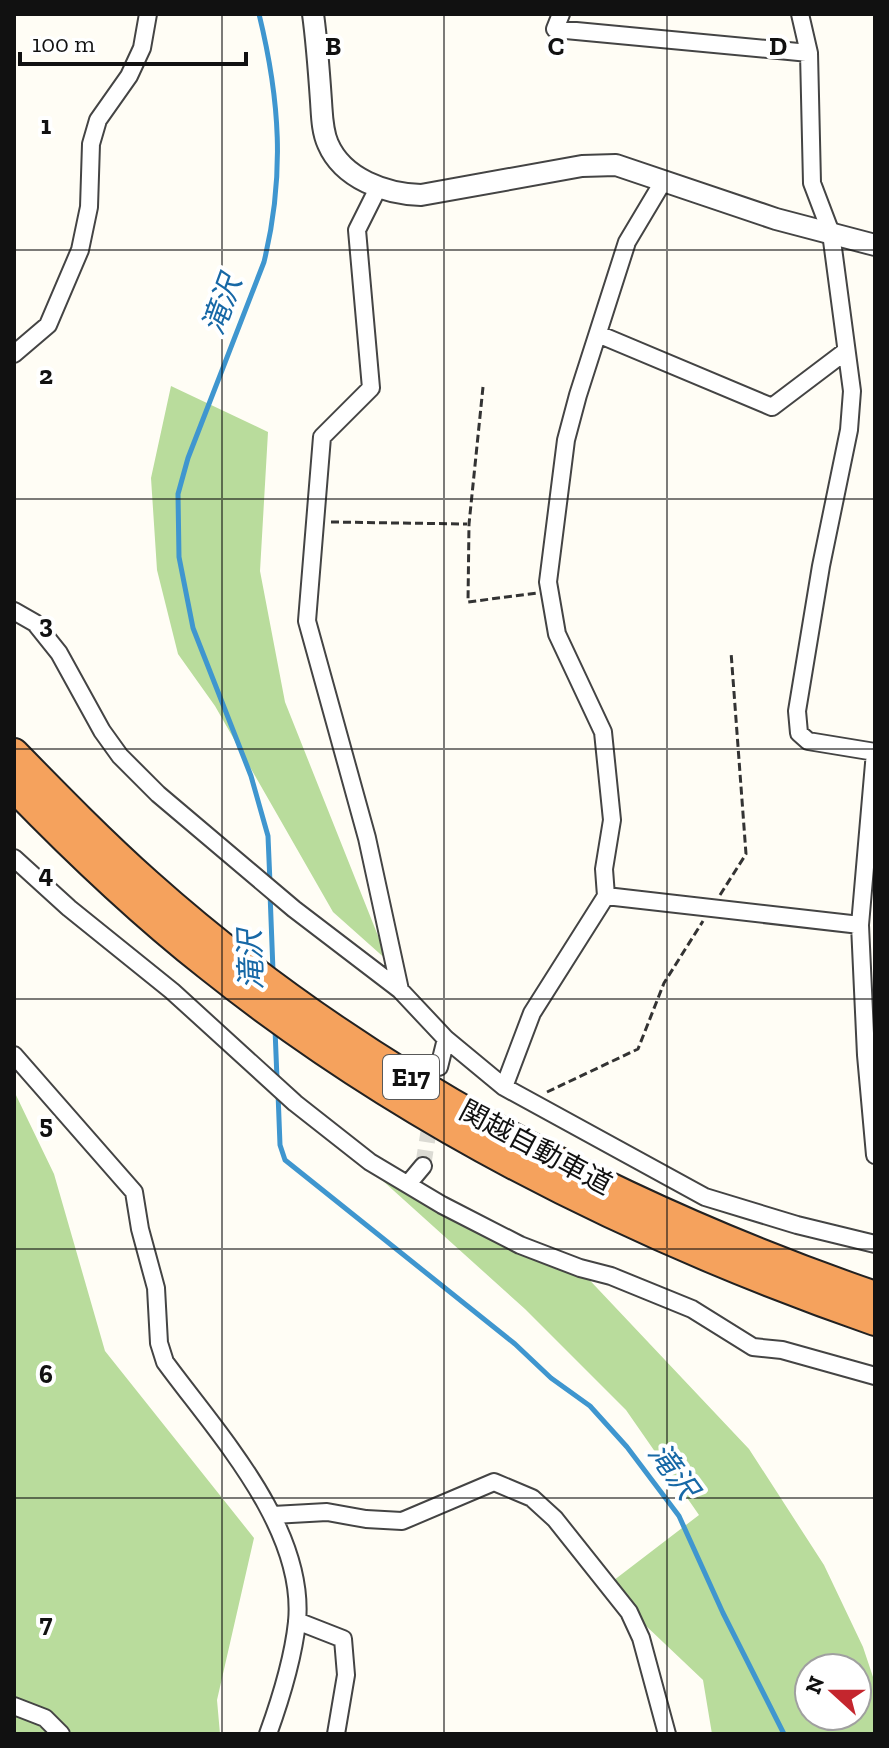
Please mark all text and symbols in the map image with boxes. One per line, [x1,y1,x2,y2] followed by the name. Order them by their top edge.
[20,16,246,66] scale bar
[32,29,95,58] text: 100 m
[325,30,341,62] text: B
[548,30,564,62] text: C
[769,30,787,62] text: D
[41,109,52,141] text: 1
[195,267,251,339] water label: 滝沢
[39,359,53,391] text: 2
[39,608,53,640] text: 3
[39,858,54,890] text: 4
[232,925,270,991] water label: 滝沢
[383,1055,439,1099] road number: E17
[454,1093,618,1201] street label: 関越自動車道
[39,1108,53,1140] text: 5
[39,1358,53,1390] text: 6
[641,1436,708,1509] water label: 滝沢
[40,1607,53,1639] text: 7
[793,1652,873,1732] north arrow
[799,1672,830,1698] text: N

